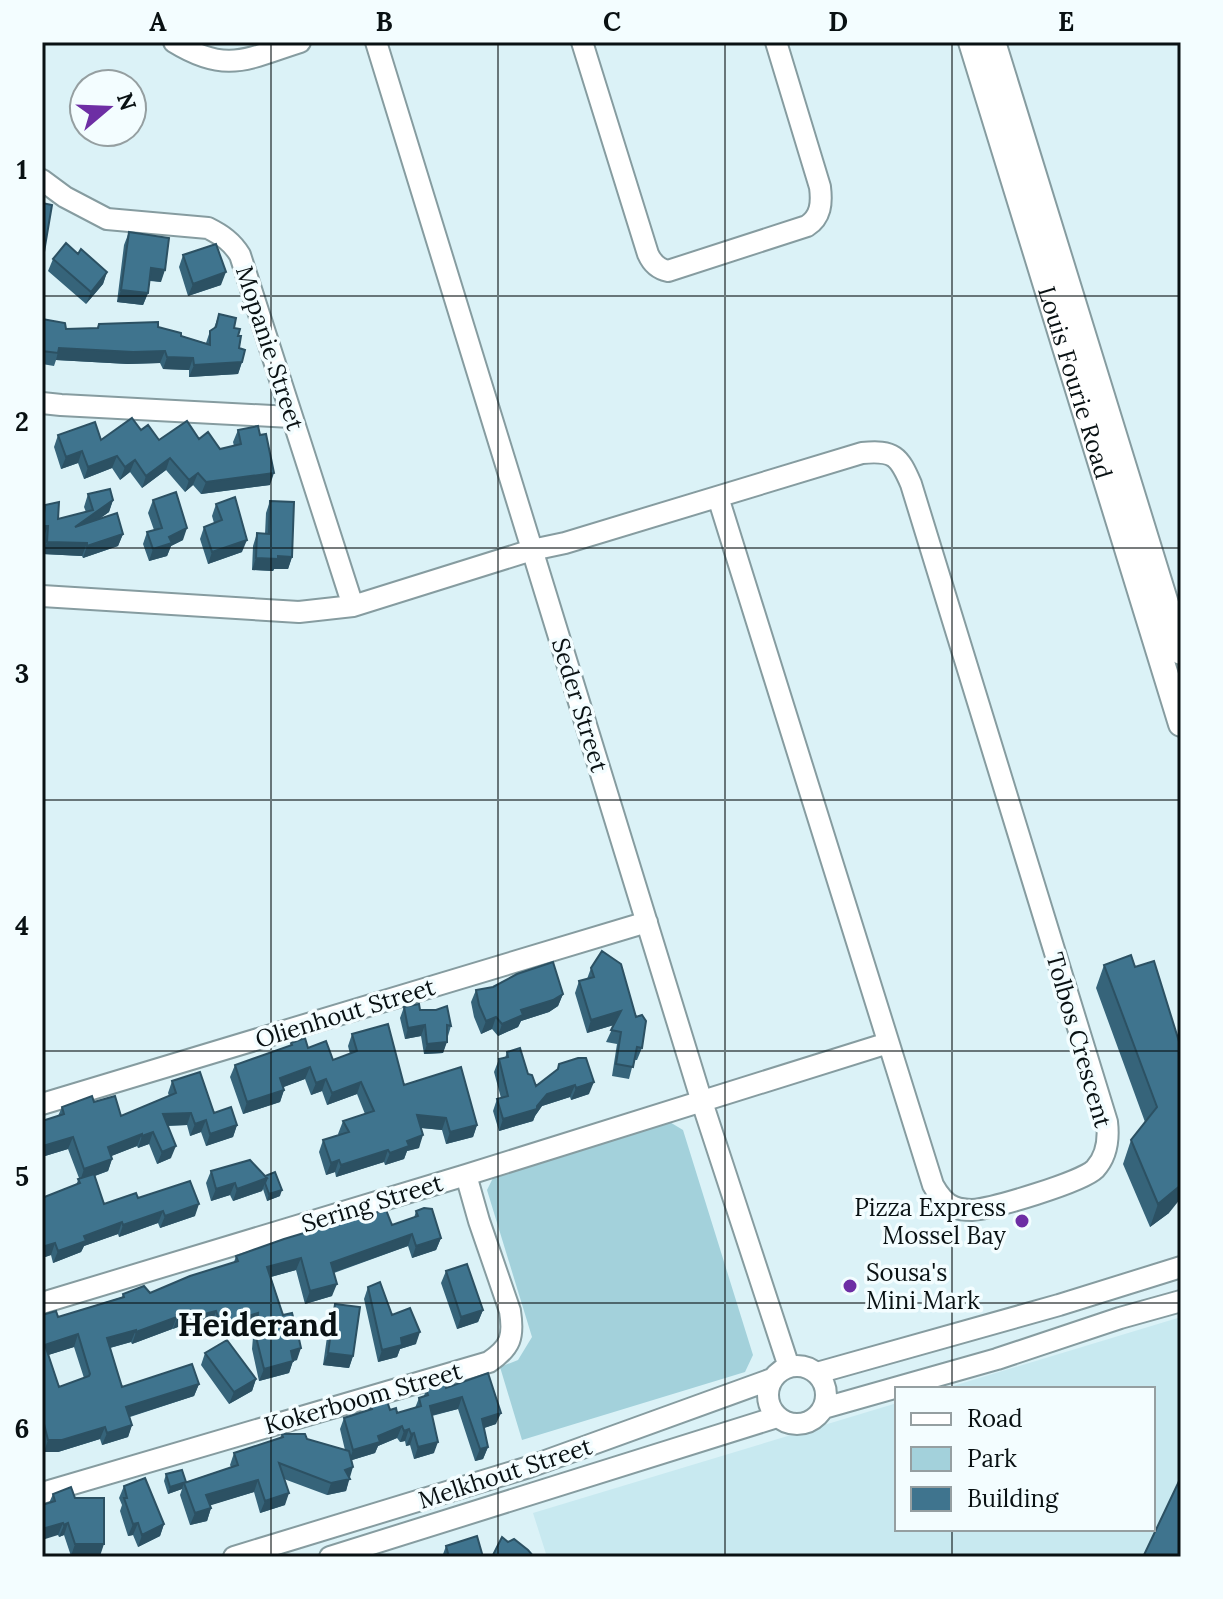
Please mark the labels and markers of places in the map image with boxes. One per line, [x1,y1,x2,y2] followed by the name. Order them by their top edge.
[854,1192,1006,1251] place label: Pizza Express Mossel Bay
[1013,1212,1031,1230] marker: Pizza Express Mossel Bay
[866,1257,980,1316] place label: Sousa's Mini Mark
[841,1277,859,1295] marker: Sousa's Mini Mark

